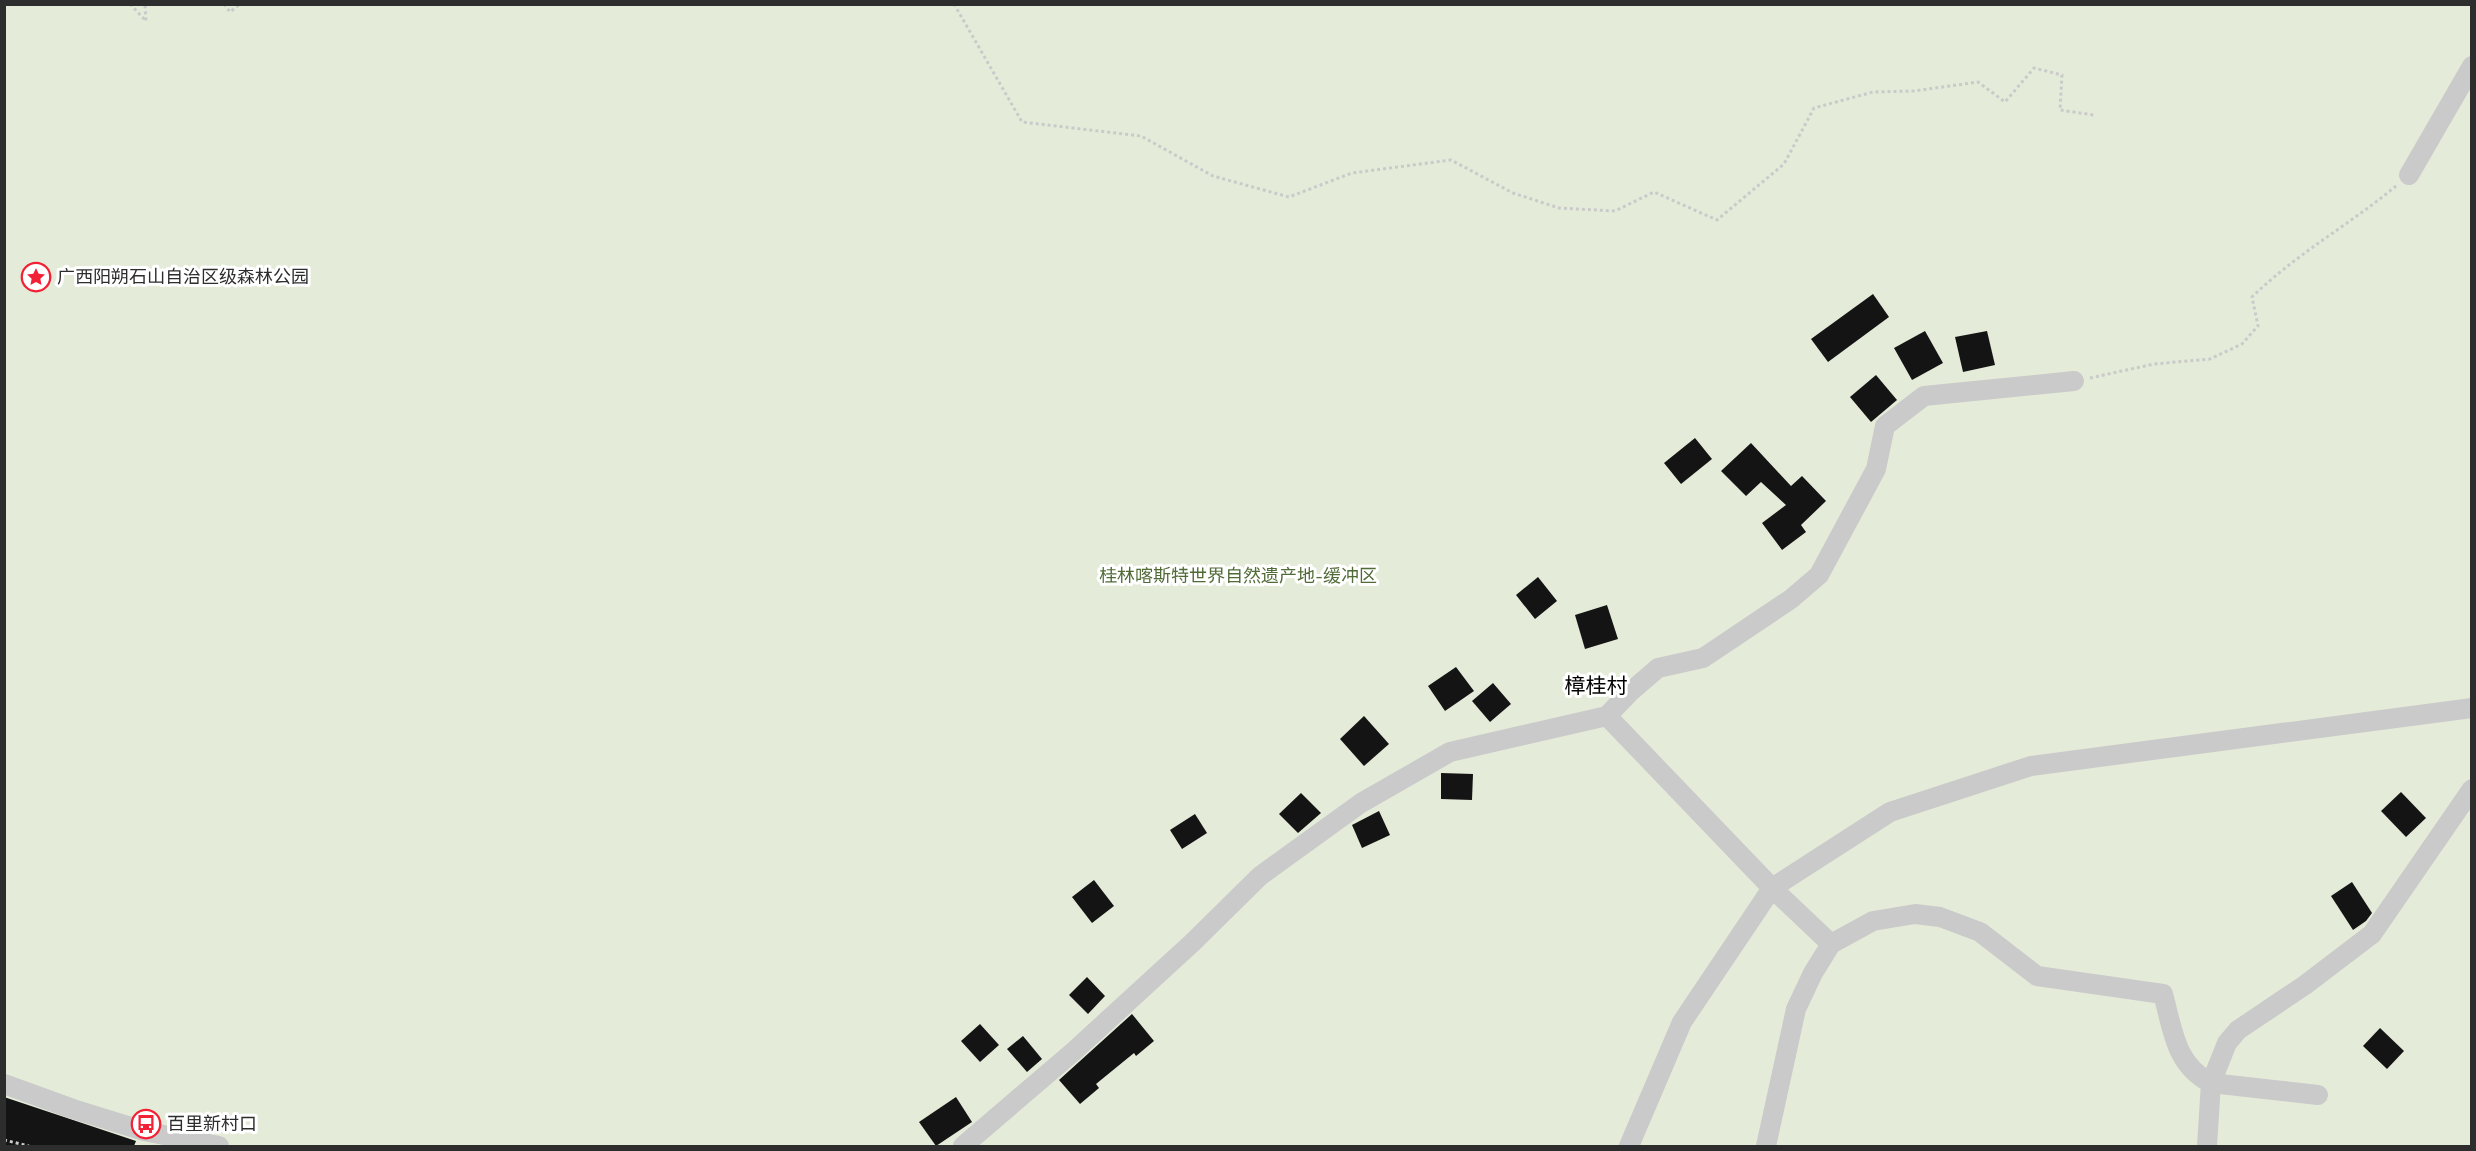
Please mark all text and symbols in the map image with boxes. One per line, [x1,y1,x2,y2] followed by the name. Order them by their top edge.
[20,261,52,293] place icon: 广西阳朔石山自治区级森林公园
[57,265,309,288] place label: 广西阳朔石山自治区级森林公园
[1099,564,1377,587] park label: 桂林喀斯特世界自然遗产地-缓冲区
[1565,672,1628,699] district label: 樟桂村
[130,1108,162,1140] bus stop icon: 百里新村口
[167,1112,257,1135] place label: 百里新村口

